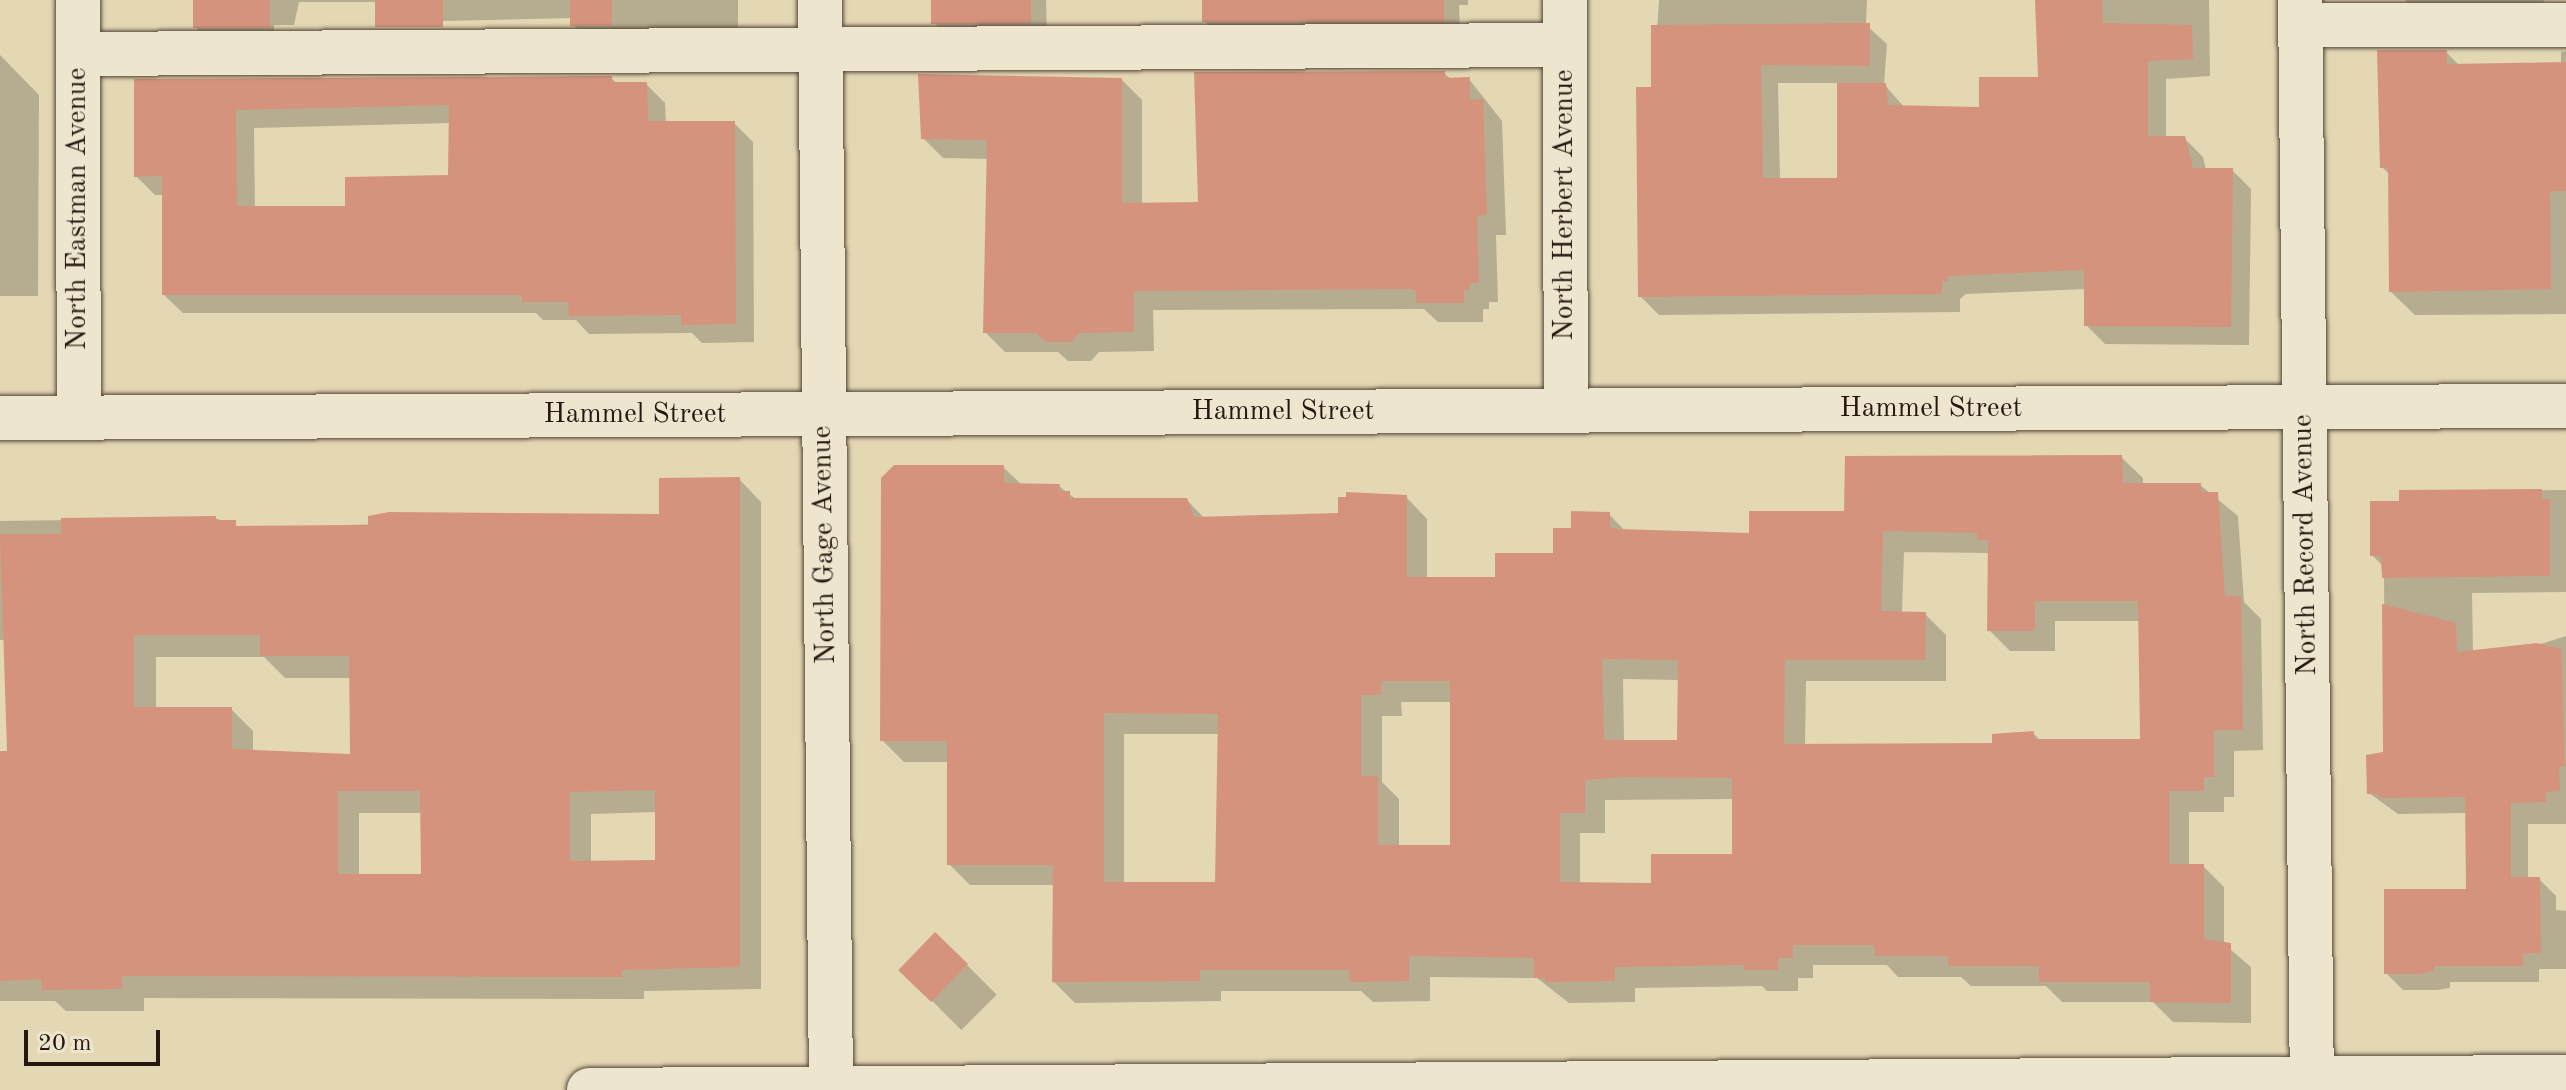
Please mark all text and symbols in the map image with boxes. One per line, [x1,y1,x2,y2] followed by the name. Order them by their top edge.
[61,68,95,350] street label: North Eastman Avenue
[1548,69,1582,341] street label: North Herbert Avenue
[1840,392,2022,426] street label: Hammel Street
[1192,395,1374,429] street label: Hammel Street
[544,398,726,432] street label: Hammel Street
[2287,414,2325,676] street label: North Record Avenue
[806,425,844,665] street label: North Gage Avenue
[28,1014,164,1064] scale bar
[38,1032,92,1056] text: 20 m

